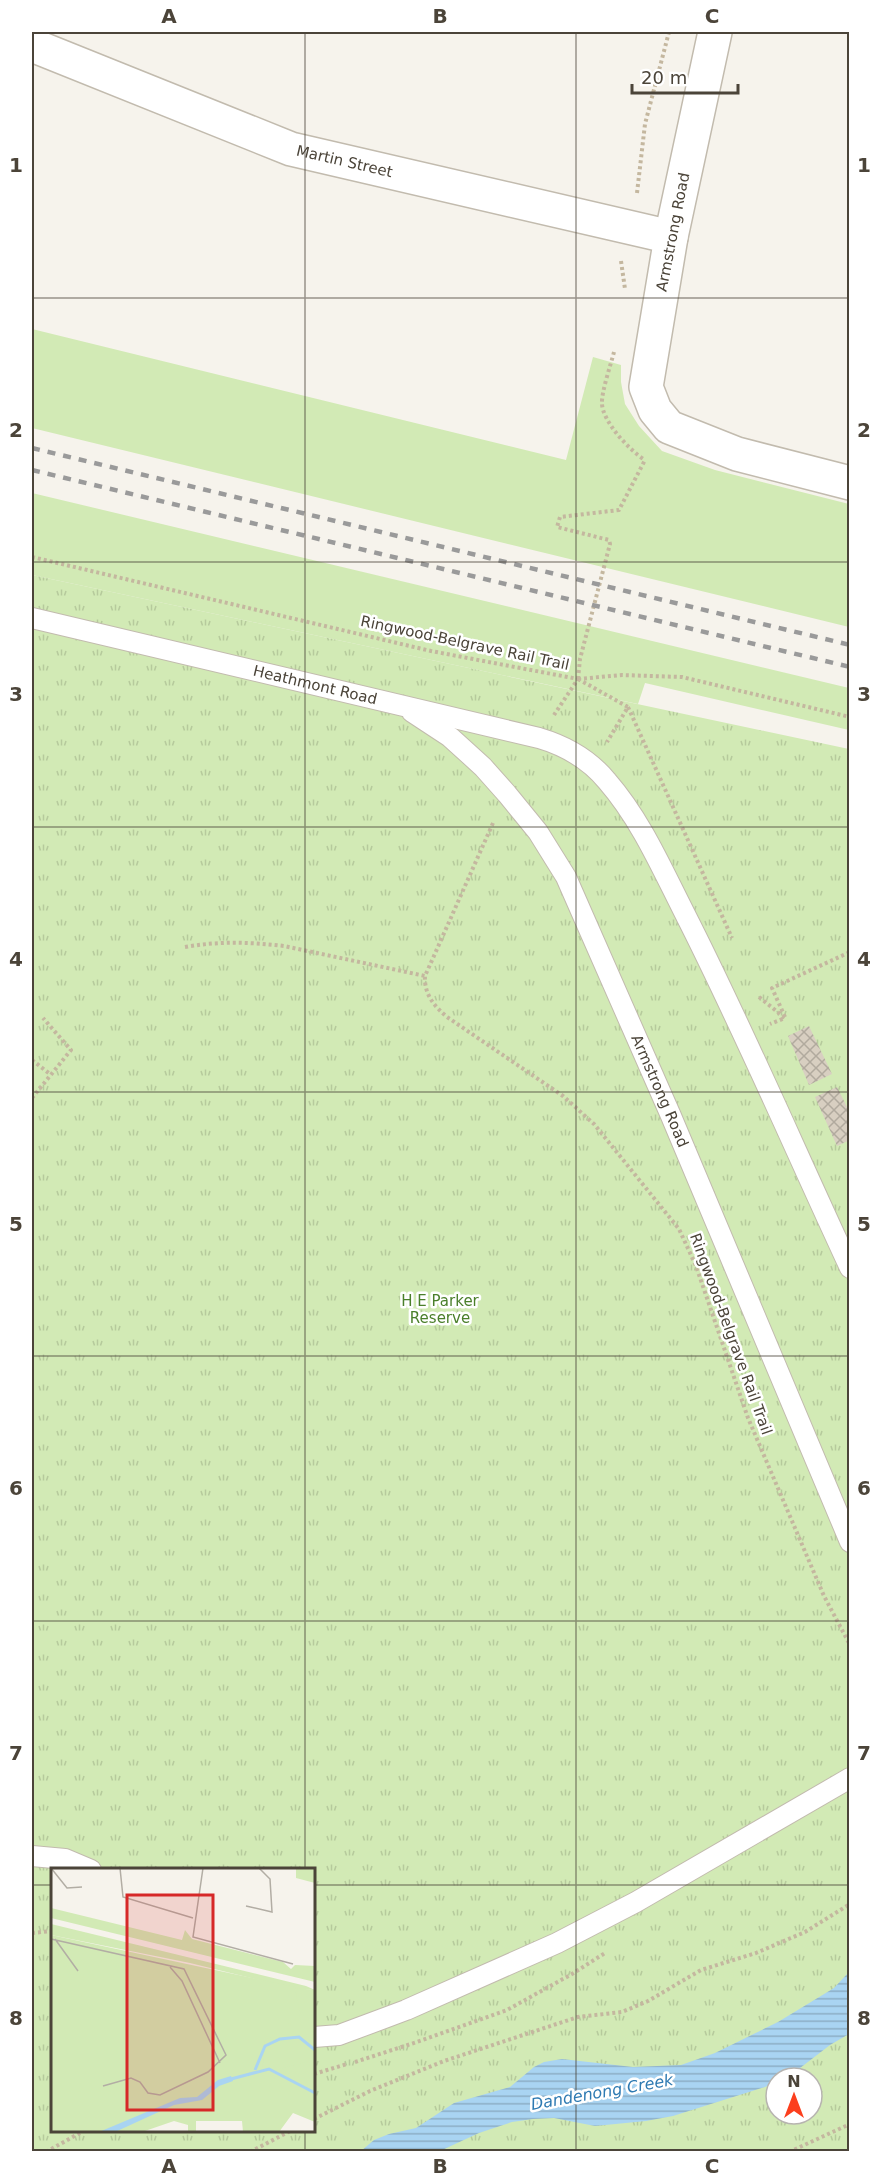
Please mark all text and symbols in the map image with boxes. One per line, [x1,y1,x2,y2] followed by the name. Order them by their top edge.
[161,4,177,28] text: A
[432,4,448,28] text: B
[705,4,719,28] text: C
[632,57,738,95] scale bar
[641,67,687,88] text: 20 m
[295,142,395,181] street label: Martin Street
[9,153,23,177] text: 1
[857,153,871,177] text: 1
[653,171,693,293] street label: Armstrong Road
[9,418,23,442] text: 2
[857,418,871,442] text: 2
[359,612,571,674] street label: Ringwood-Belgrave Rail Trail
[251,662,379,708] street label: Heathmont Road
[9,682,23,706] text: 3
[857,682,871,706] text: 3
[9,947,23,971] text: 4
[857,947,871,971] text: 4
[627,1032,692,1150] street label: Armstrong Road
[9,1212,23,1236] text: 5
[857,1212,871,1236] text: 5
[686,1231,776,1437] street label: Ringwood-Belgrave Rail Trail
[401,1292,480,1327] park label: H E Parker Reserve
[9,1476,23,1500] text: 6
[857,1476,871,1500] text: 6
[9,1741,23,1765] text: 7
[857,1741,871,1765] text: 7
[51,1868,315,2132] inset map
[9,2006,23,2030] text: 8
[857,2006,871,2030] text: 8
[764,2066,824,2126] north arrow
[529,2070,675,2114] water label: Dandenong Creek
[787,2072,801,2091] text: N
[161,2154,177,2178] text: A
[432,2154,448,2178] text: B
[705,2154,719,2178] text: C

